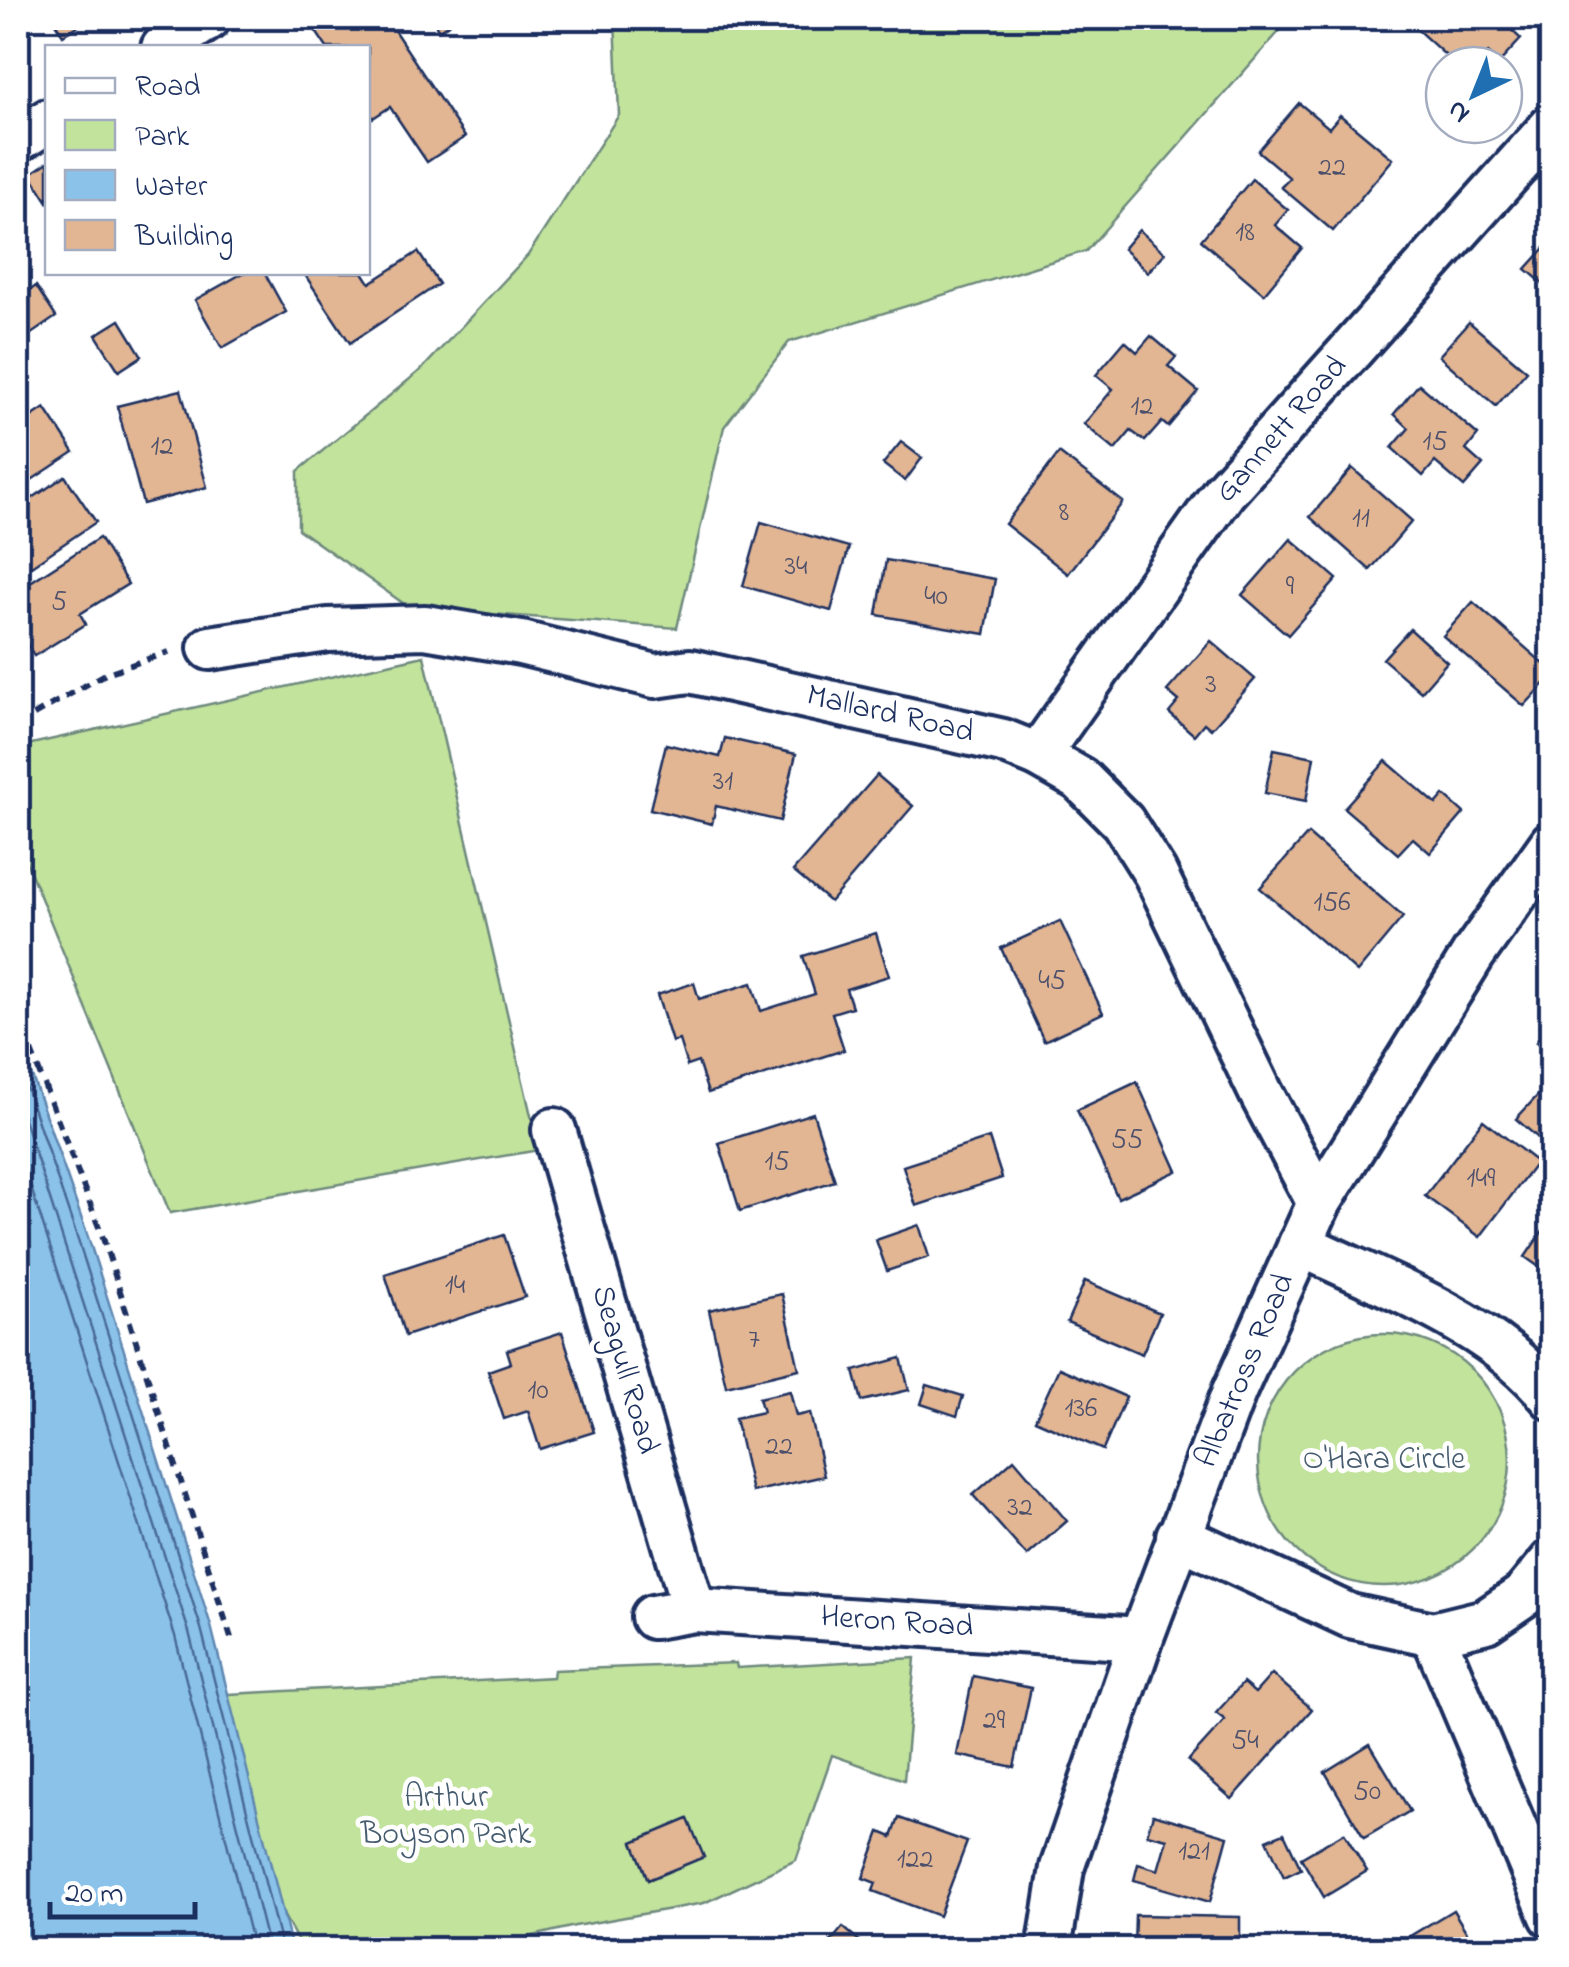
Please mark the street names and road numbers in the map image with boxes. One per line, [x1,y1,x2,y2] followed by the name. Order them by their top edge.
[1204,346,1360,514] street label: Gannett Road
[802,673,978,757] street label: Mallard Road
[1184,1267,1308,1475] street label: Albatross Road
[578,1280,670,1460] street label: Seagull Road
[819,1594,975,1652] street label: Heron Road

